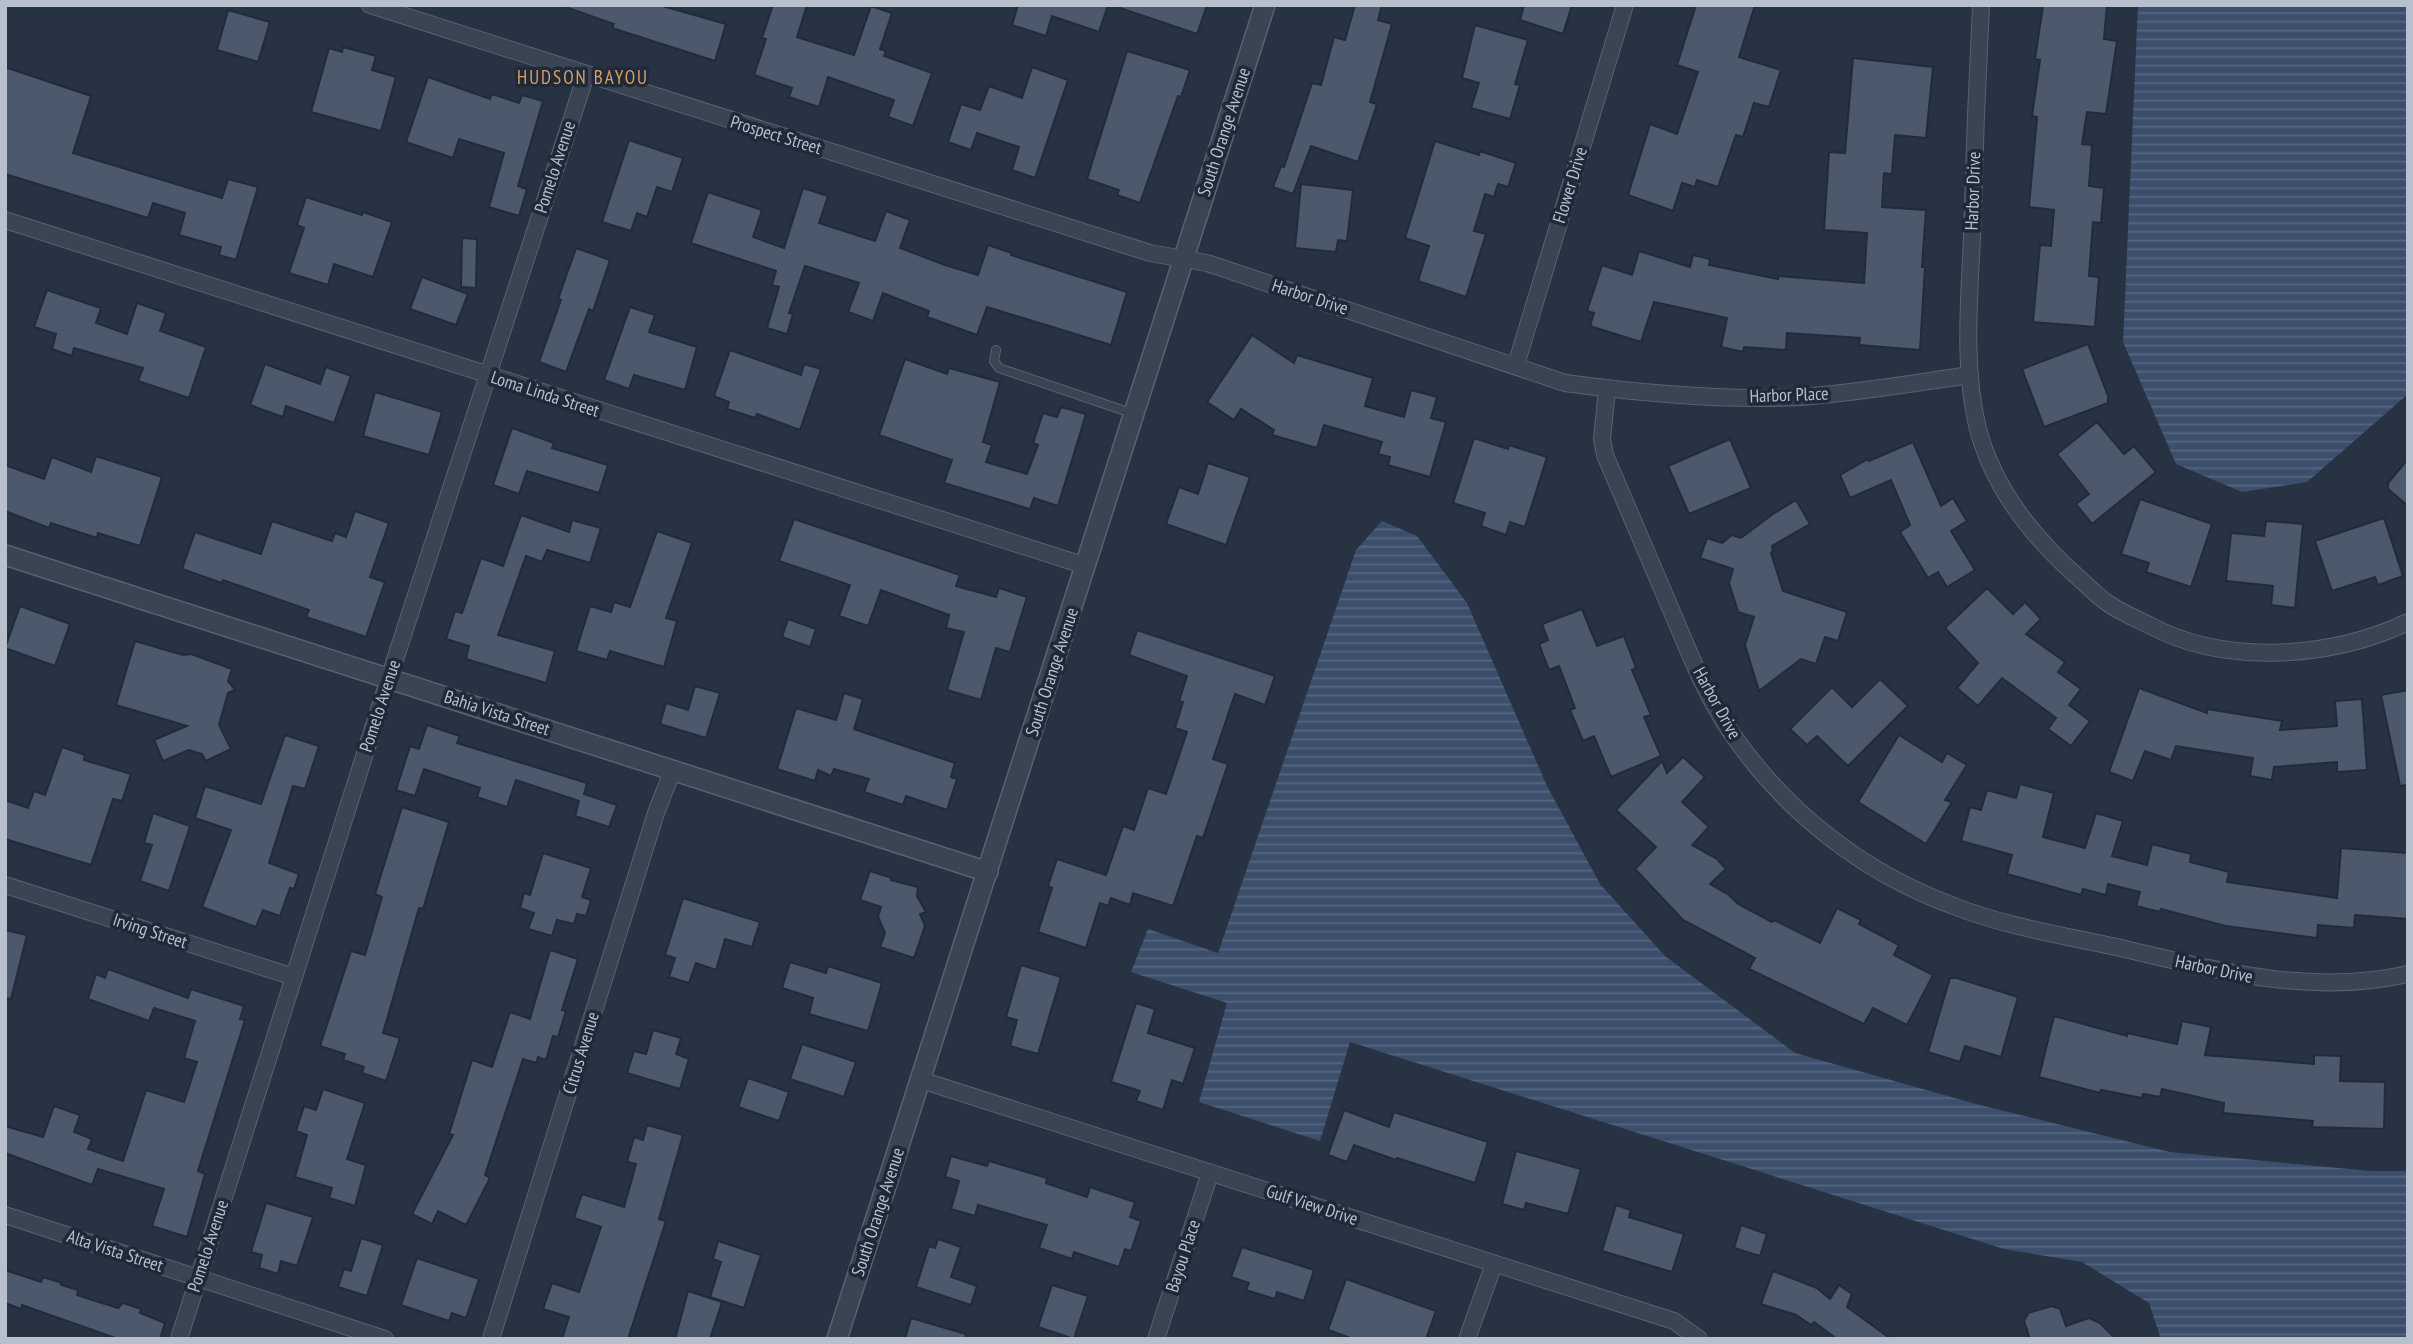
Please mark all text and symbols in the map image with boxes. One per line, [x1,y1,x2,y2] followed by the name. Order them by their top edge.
[517,65,649,89] district label: HUDSON BAYOU
[1192,65,1255,199] street label: South Orange Avenue
[728,110,824,159] street label: Prospect Street
[529,118,580,216] street label: Pomelo Avenue
[1547,144,1592,226] street label: Flower Drive
[1960,151,1985,231] street label: Harbor Drive
[1269,273,1351,320] street label: Harbor Drive
[488,365,602,422] street label: Loma Linda Street
[1749,382,1829,407] street label: Harbor Place
[1020,605,1083,739] street label: South Orange Avenue
[354,657,405,755] street label: Pomelo Avenue
[1688,663,1747,743] street label: Harbor Drive
[441,685,553,740] street label: Bahia Vista Street
[110,908,190,953] street label: Irving Street
[2173,949,2255,988] street label: Harbor Drive
[557,1009,604,1097] street label: Citrus Avenue
[846,1145,909,1279] street label: South Orange Avenue
[1263,1179,1361,1230] street label: Gulf View Drive
[182,1197,233,1295] street label: Pomelo Avenue
[1160,1217,1205,1295] street label: Bayou Place
[64,1224,166,1277] street label: Alta Vista Street

